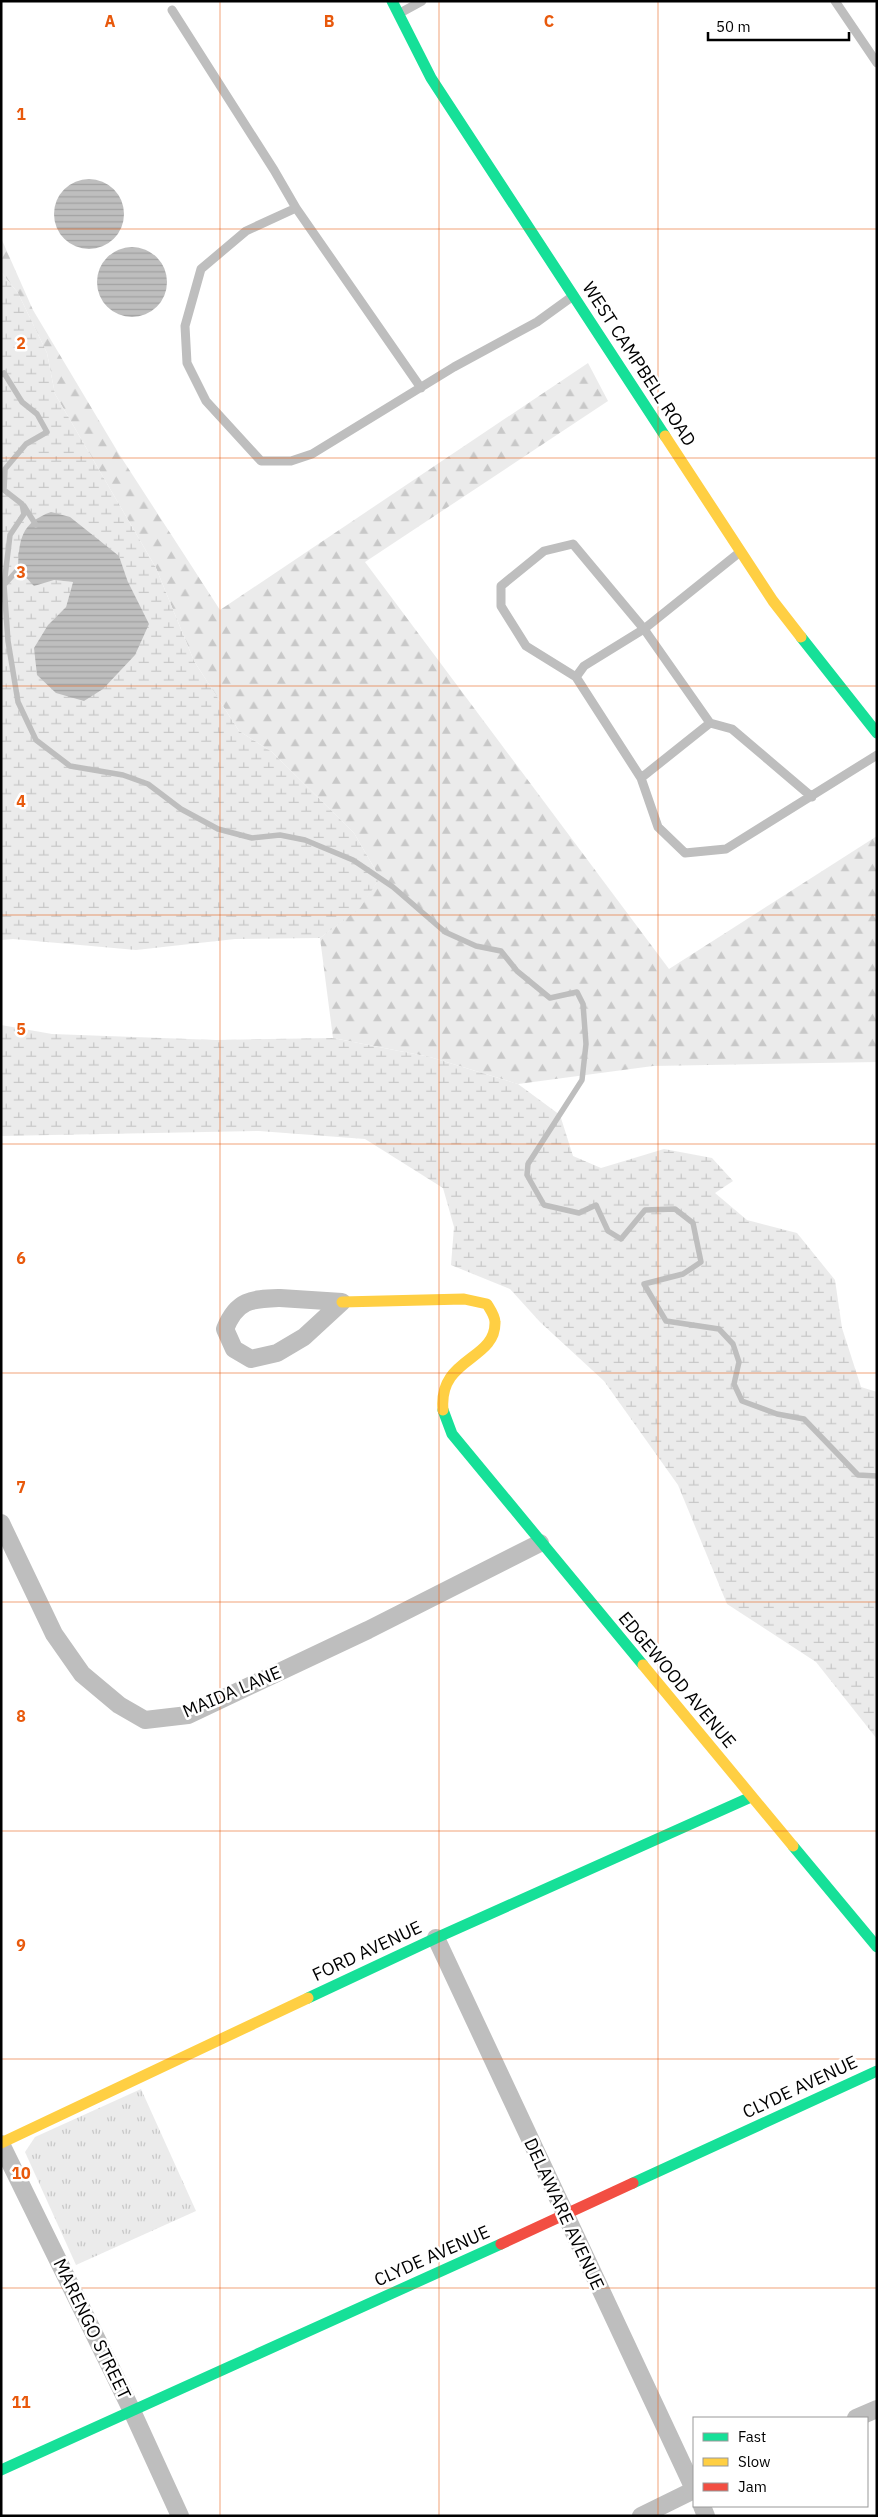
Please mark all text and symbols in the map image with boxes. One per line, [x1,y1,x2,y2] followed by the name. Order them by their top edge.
[708,10,849,42] scale bar
[105,11,116,31] text: A
[324,11,335,31] text: B
[544,11,554,31] text: C
[716,17,751,36] text: 50 m
[16,104,26,124] text: 1
[578,277,701,450] street label: WEST CAMPBELL ROAD
[16,333,26,353] text: 2
[16,562,26,582] text: 3
[16,791,26,811] text: 4
[16,1019,26,1039] text: 5
[16,1248,26,1268] text: 6
[16,1477,26,1497] text: 7
[614,1607,741,1753] street label: EDGEWOOD AVENUE
[179,1660,285,1723] street label: MAIDA LANE
[16,1706,26,1726] text: 8
[308,1915,425,1986] street label: FORD AVENUE
[16,1935,26,1955] text: 9
[739,2050,861,2123] street label: CLYDE AVENUE
[519,2134,610,2293] street label: DELAWARE AVENUE
[11,2163,31,2183] text: 10
[370,2220,493,2291] street label: CLYDE AVENUE
[48,2255,136,2403] street label: MARENGO STREET
[11,2392,31,2412] text: 11
[693,2417,868,2507] legend
[738,2427,766,2446] text: Fast
[738,2452,771,2471] text: Slow
[738,2477,767,2496] text: Jam

